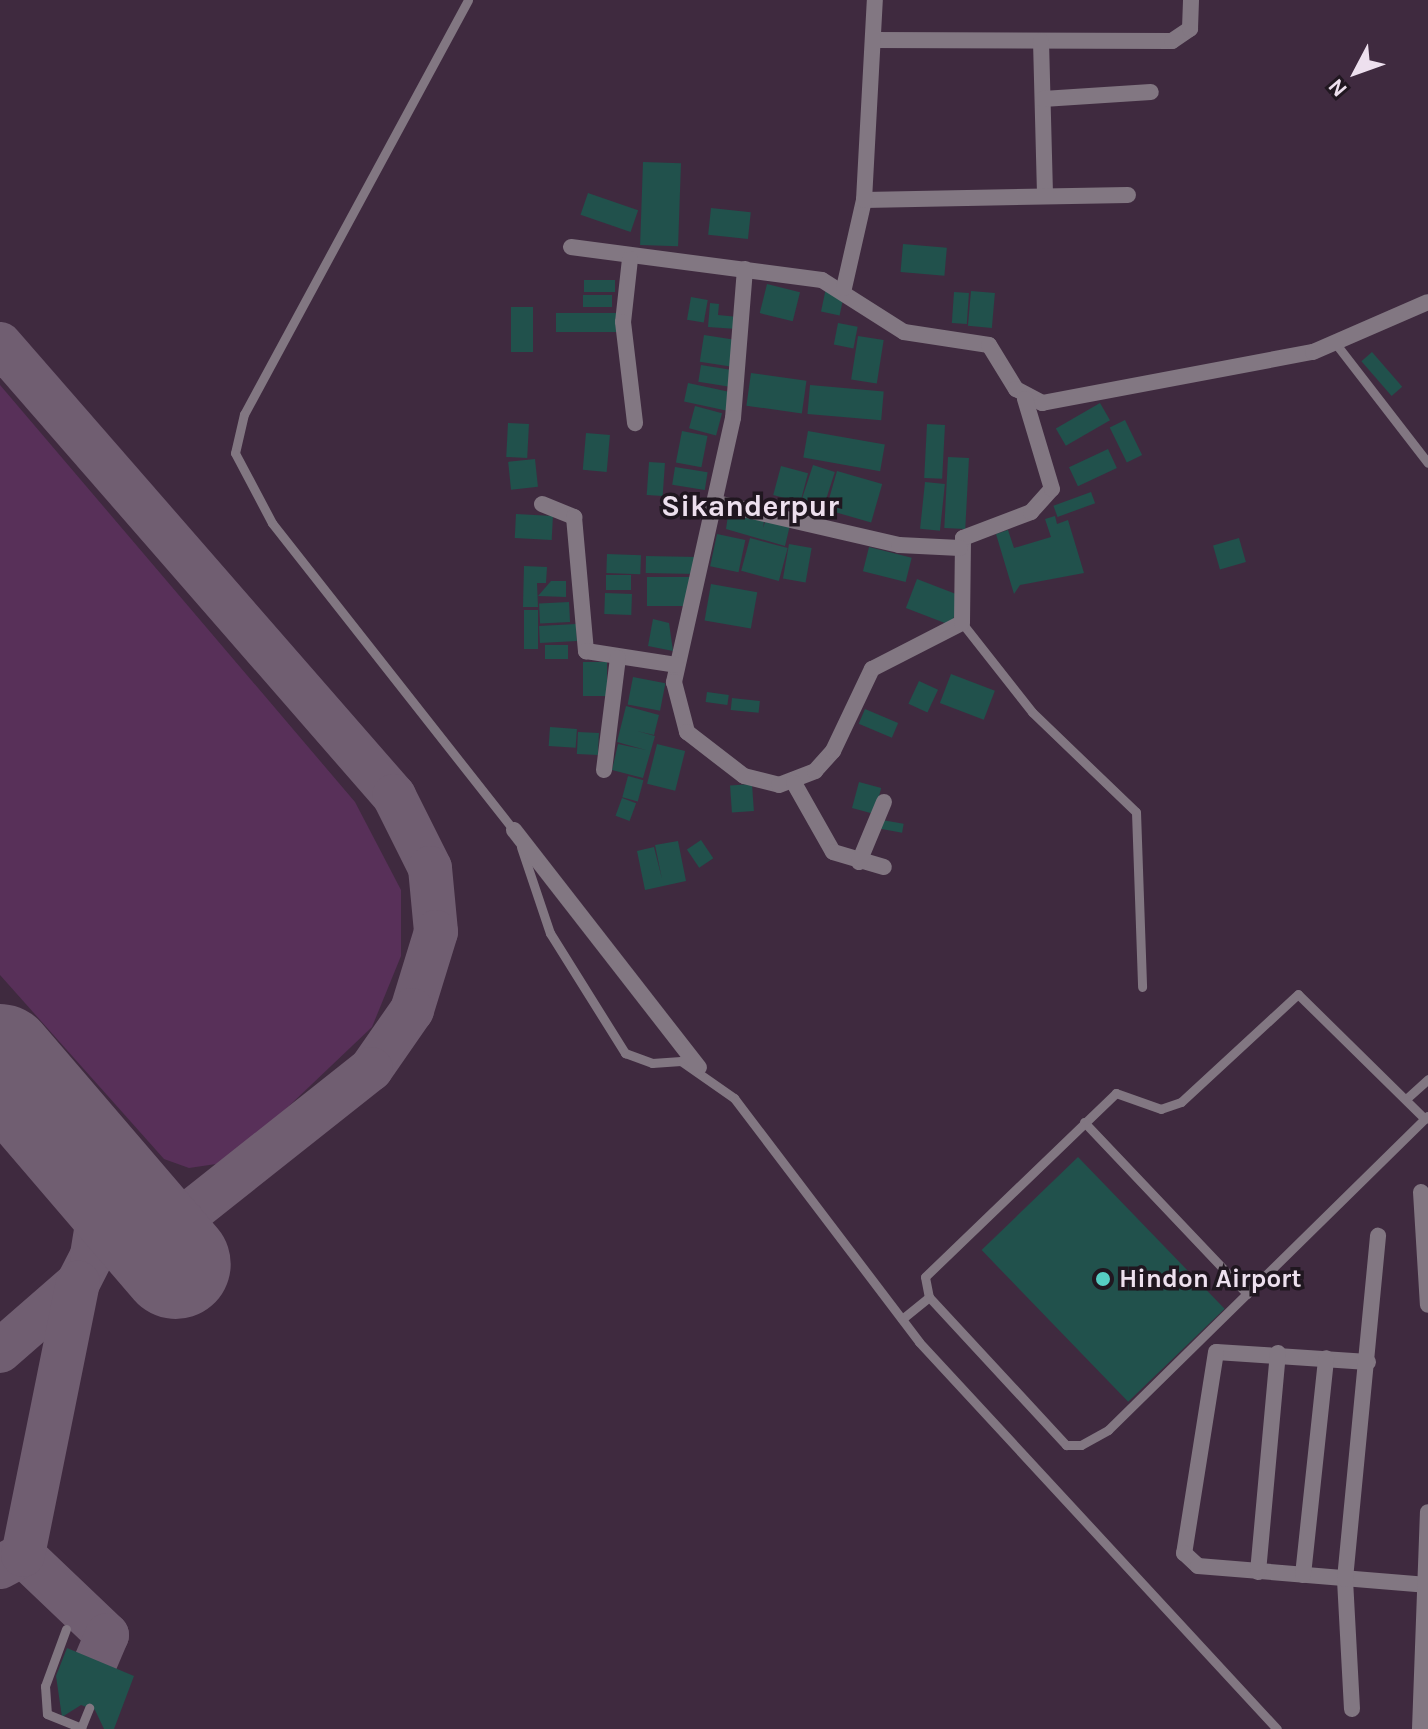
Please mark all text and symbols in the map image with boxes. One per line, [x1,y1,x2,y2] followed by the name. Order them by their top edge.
[1316,32,1396,112] north arrow
[1323,73,1353,102] text: N
[661,488,839,524] district label: Sikanderpur
[1119,1263,1302,1295] place label: Hindon Airport
[1094,1270,1112,1288] marker: Hindon Airport

